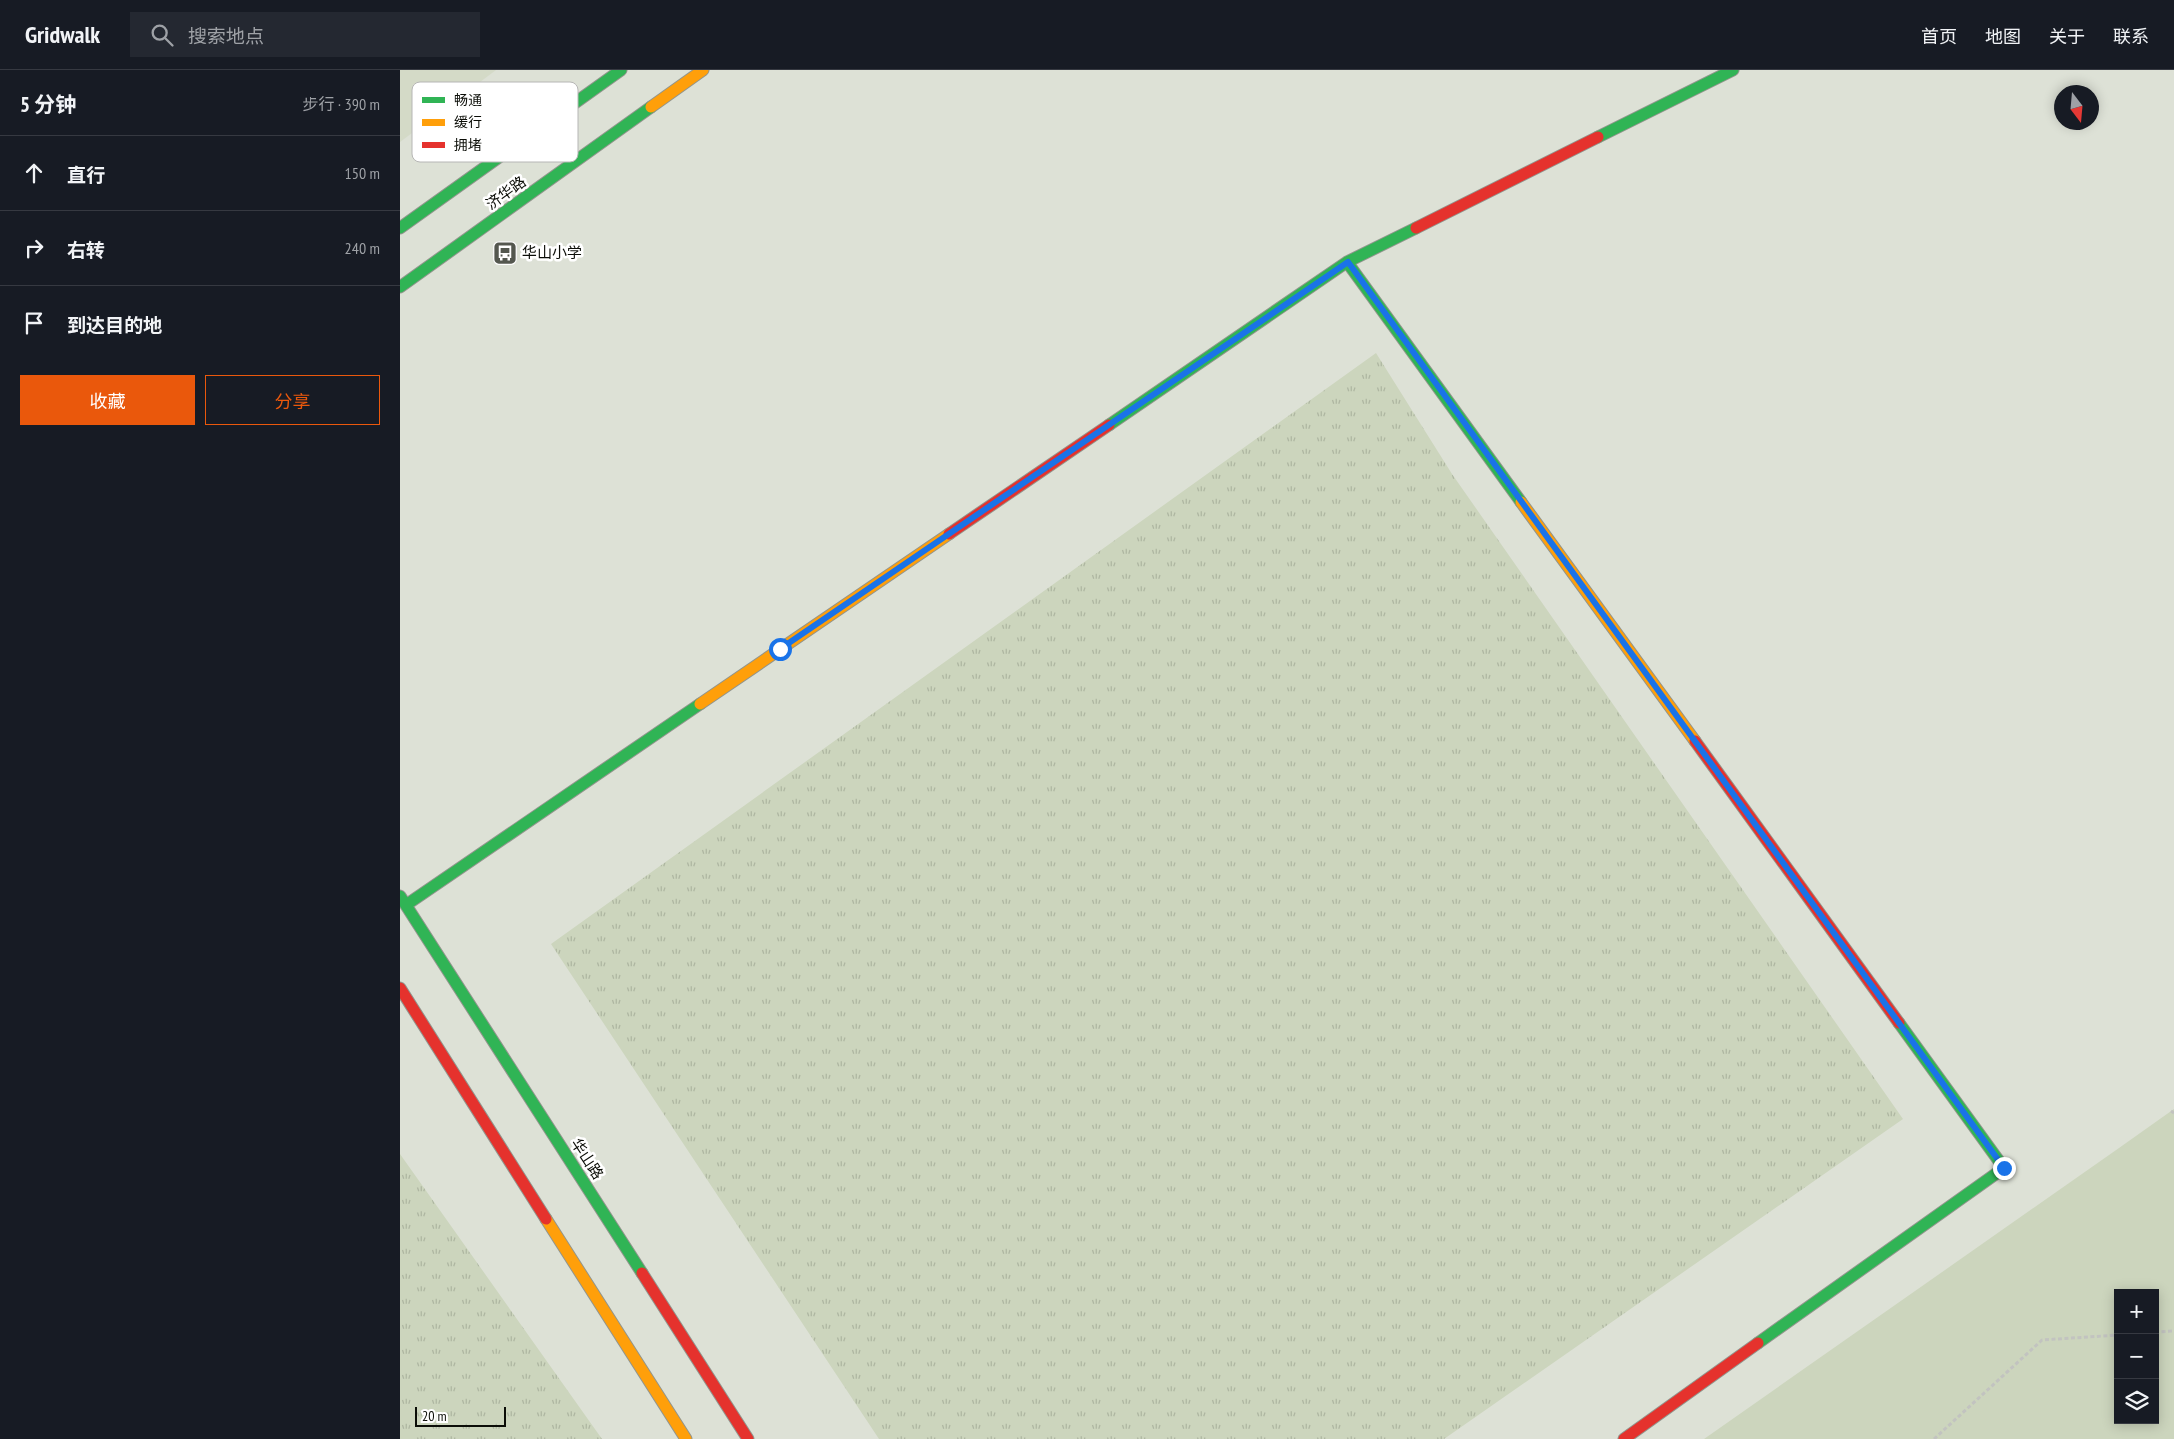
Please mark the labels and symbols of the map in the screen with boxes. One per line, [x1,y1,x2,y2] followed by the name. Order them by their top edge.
[412,82,578,162] legend
[2054,85,2099,130] north arrow
[454,91,482,109] text: 畅通
[454,113,482,131] text: 缓行
[454,136,482,154] text: 拥堵
[482,172,529,214] street label: 济华路
[492,240,518,266] bus stop icon: 华山小学
[522,243,582,262] place label: 华山小学
[769,638,792,661] route start
[567,1135,608,1183] street label: 华山路
[1993,1157,2016,1180] route end
[415,1404,506,1427] scale bar

